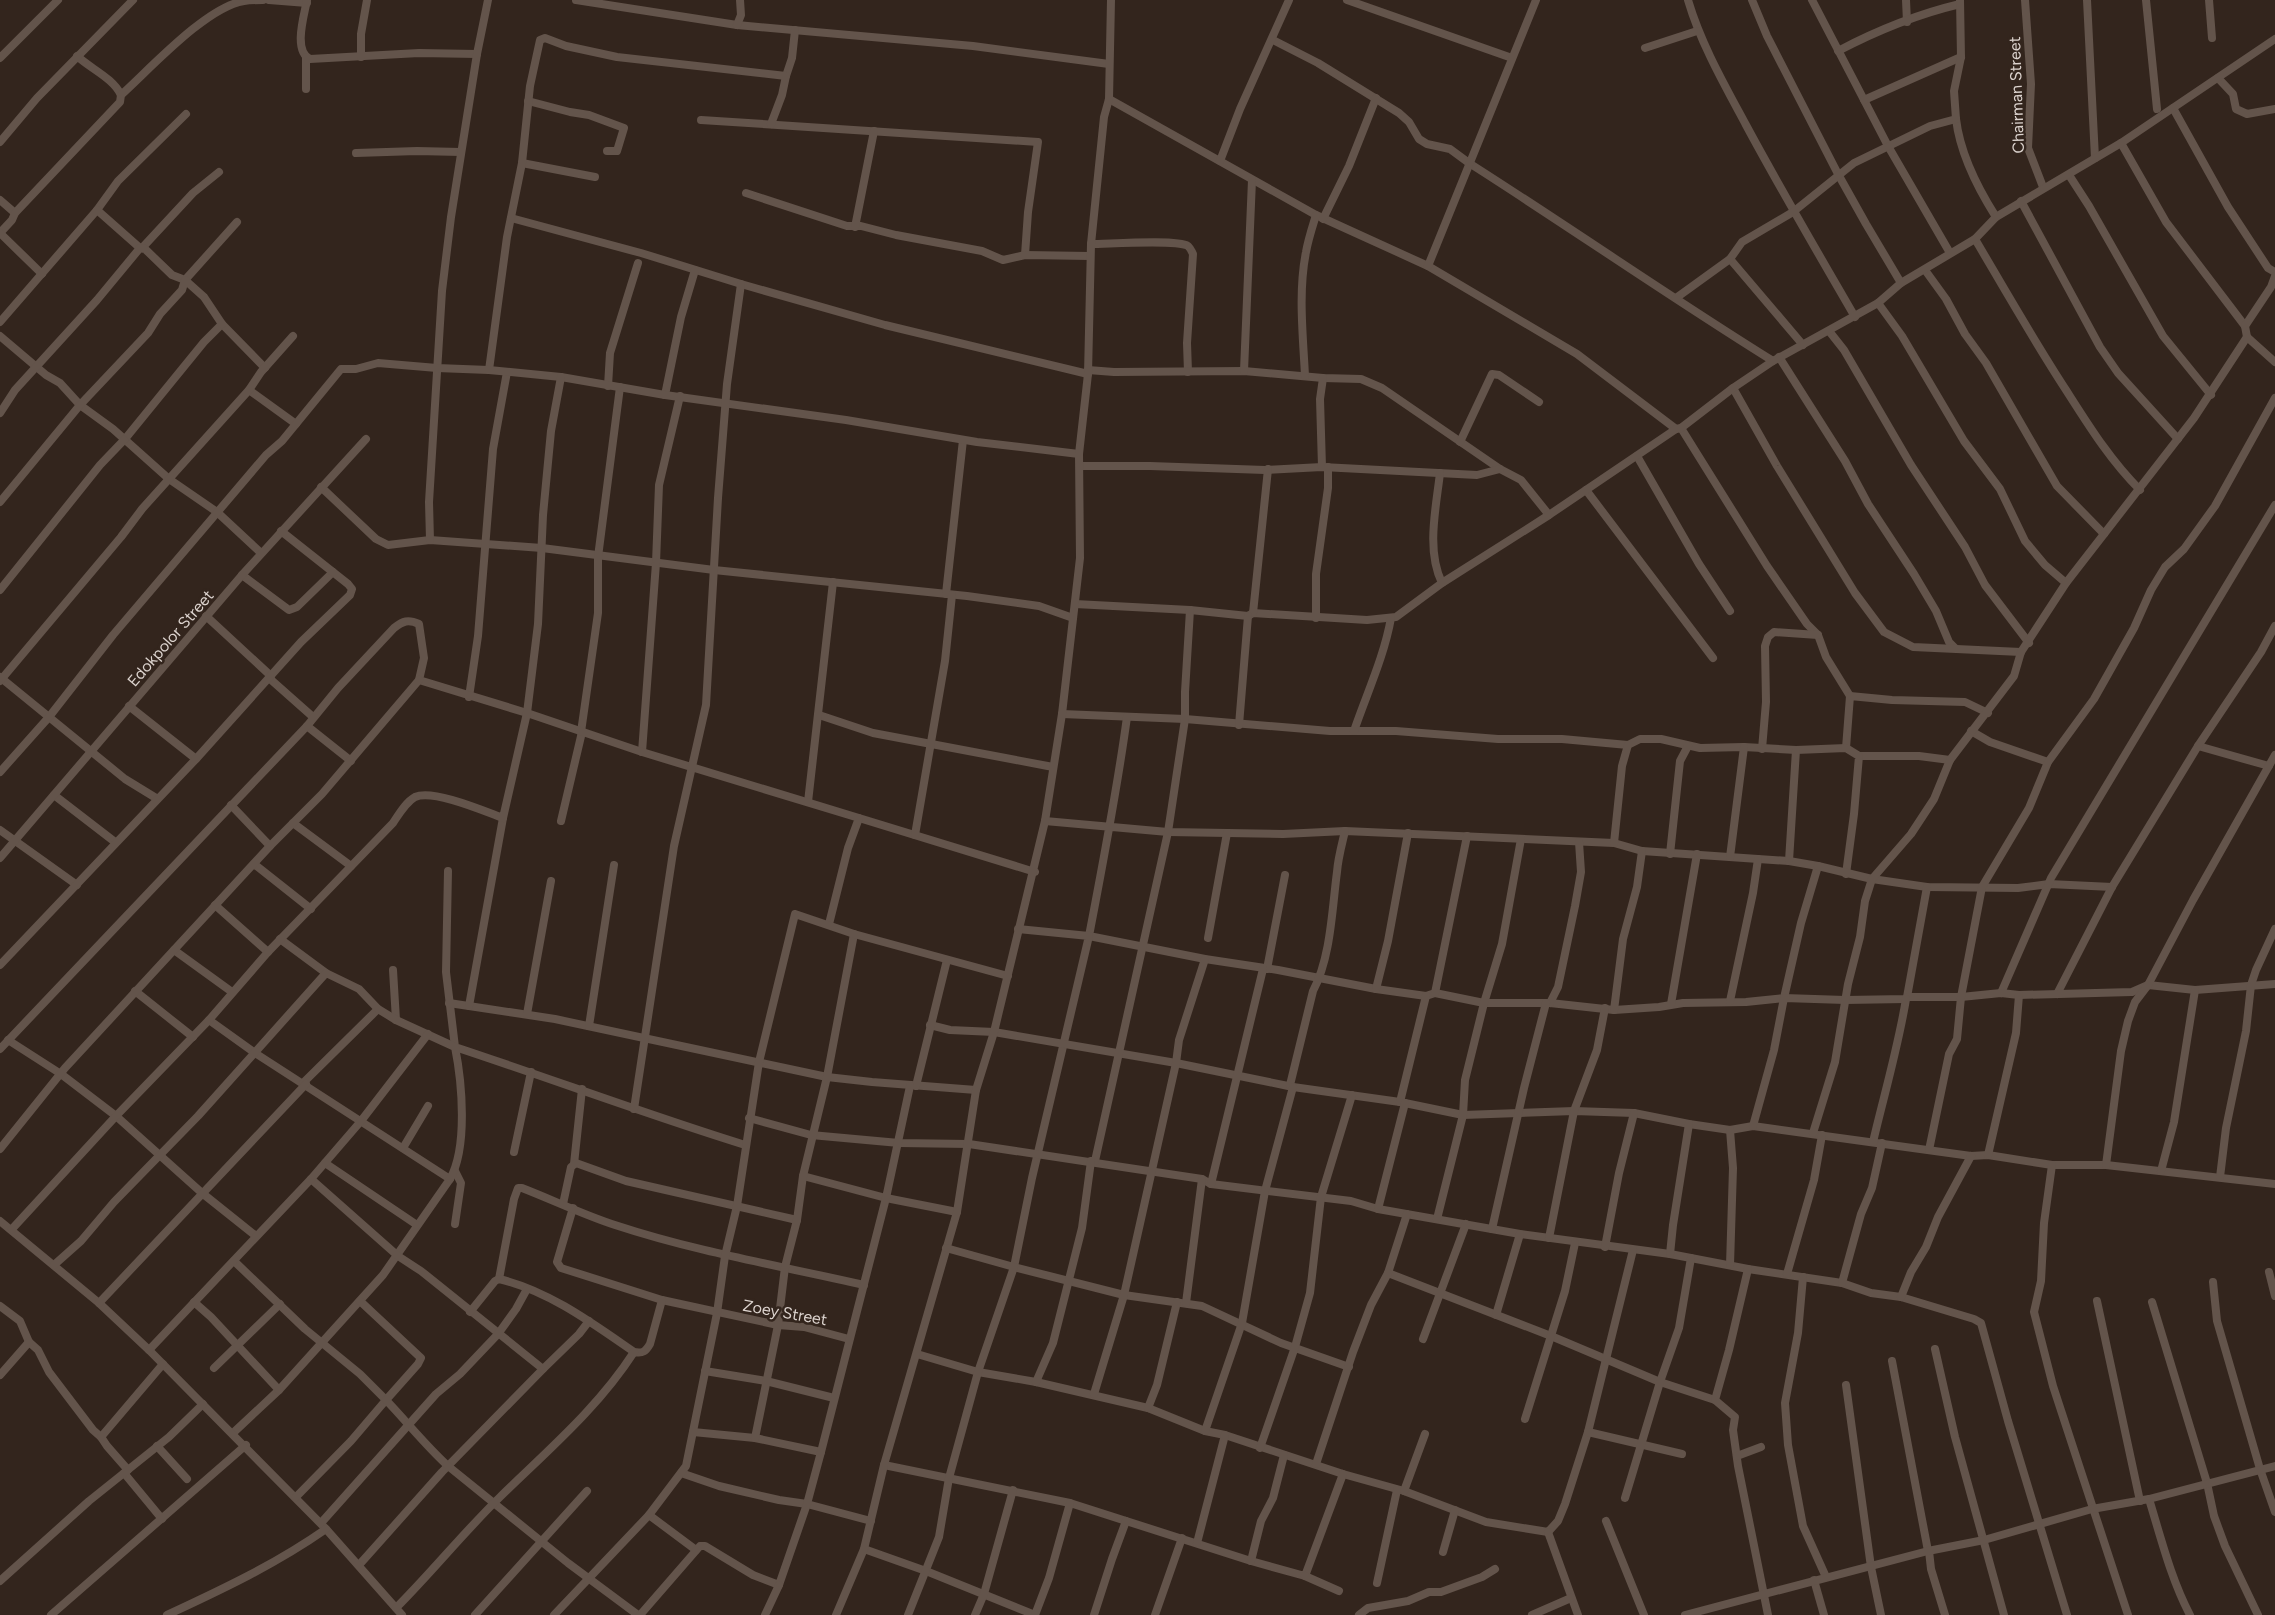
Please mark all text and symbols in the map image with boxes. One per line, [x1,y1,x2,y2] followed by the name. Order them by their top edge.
[2005,36,2028,154] street label: Chairman Street
[123,586,217,690] street label: Edokpolor Street
[741,1296,829,1329] street label: Zoey Street

